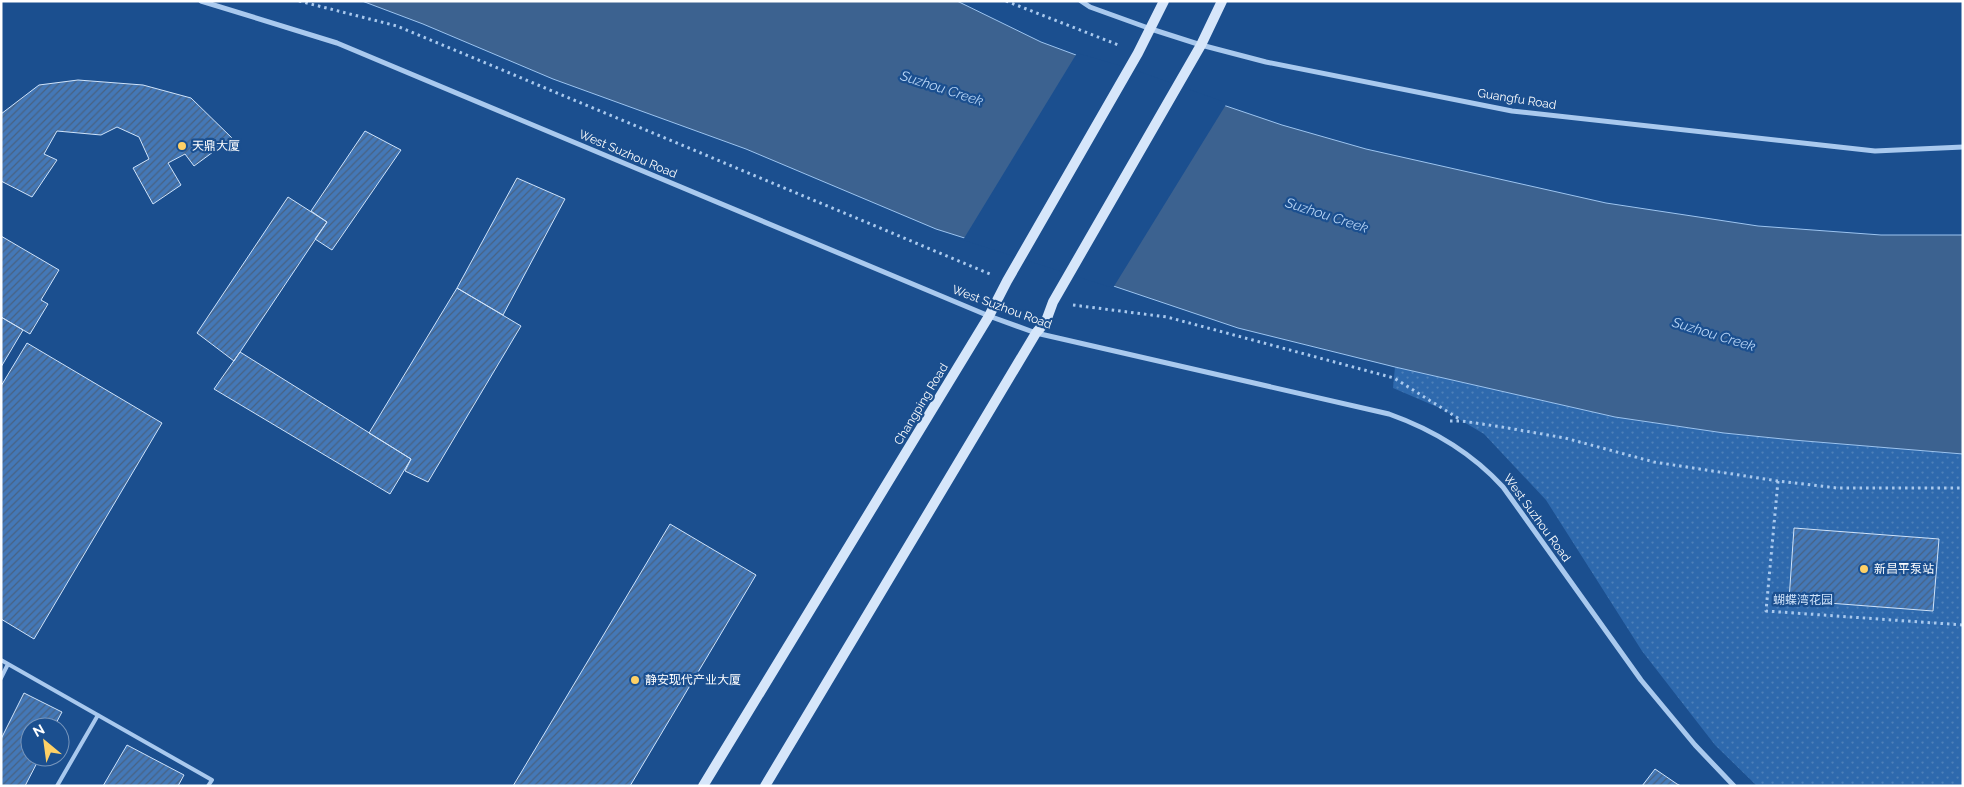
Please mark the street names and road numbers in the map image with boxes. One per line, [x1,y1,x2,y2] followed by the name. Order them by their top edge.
[1477,86,1557,112] street label: Guangfu Road
[577,127,679,181] street label: West Suzhou Road
[950,282,1054,332] street label: West Suzhou Road
[891,361,951,447] street label: Changping Road
[1500,471,1574,565] street label: West Suzhou Road

